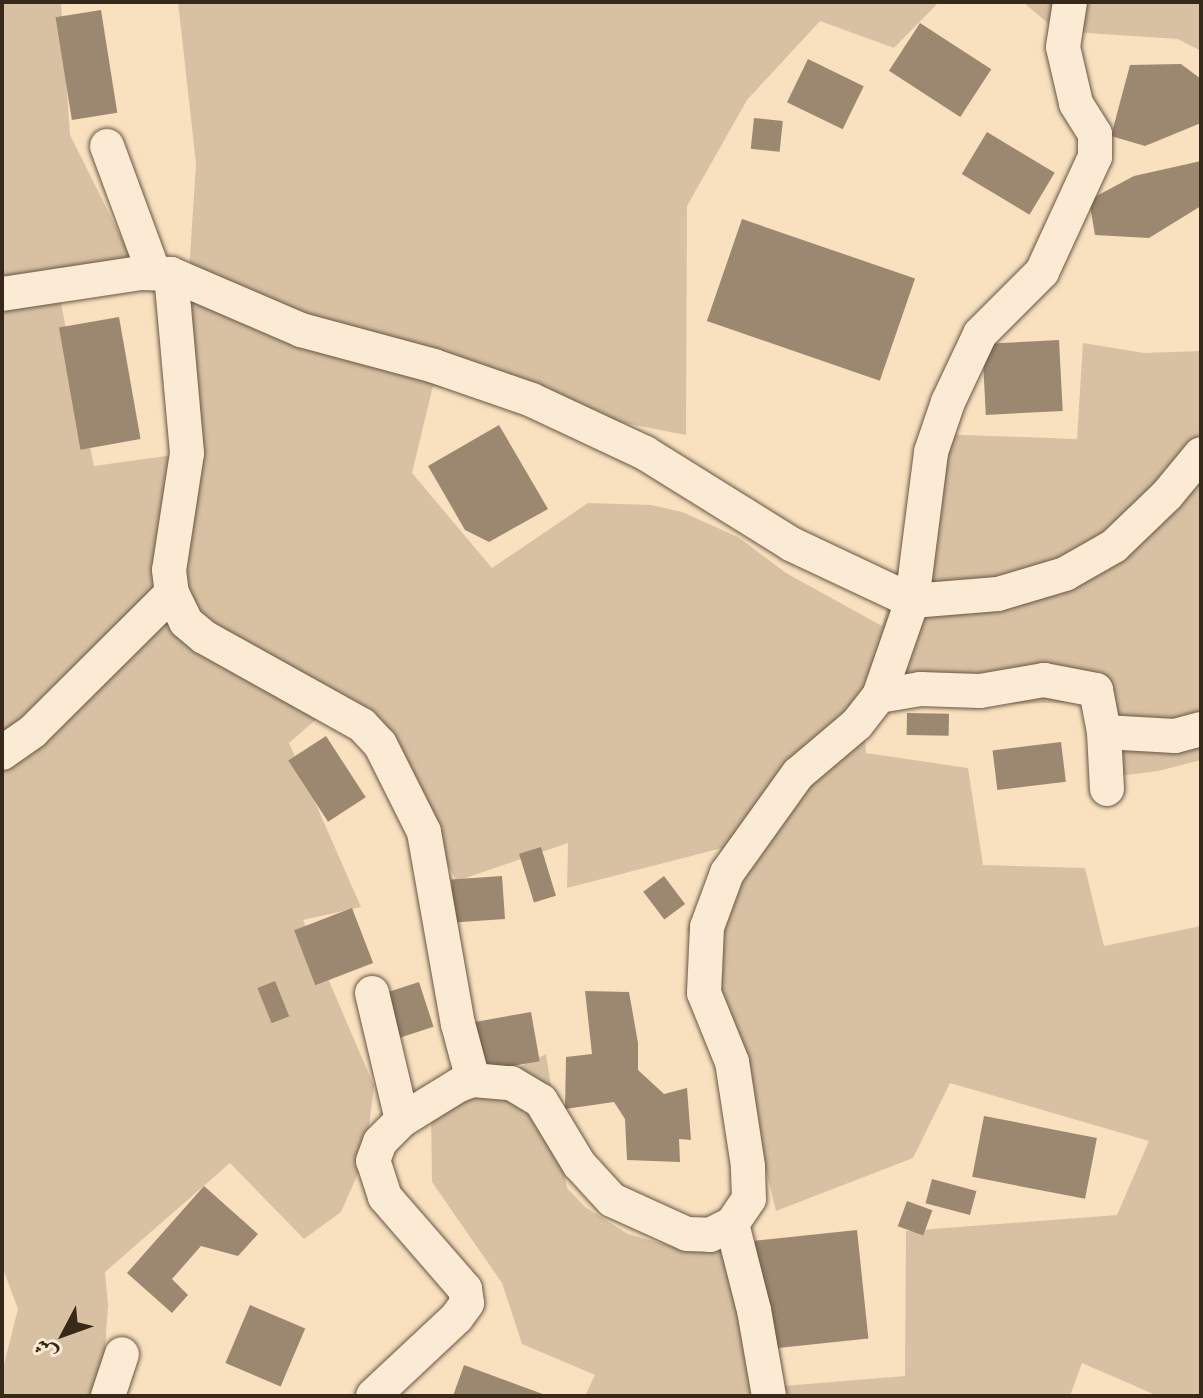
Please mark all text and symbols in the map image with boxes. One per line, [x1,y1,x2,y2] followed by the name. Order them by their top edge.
[24,1294,104,1374] north arrow
[29,1333,63,1367] text: ش

